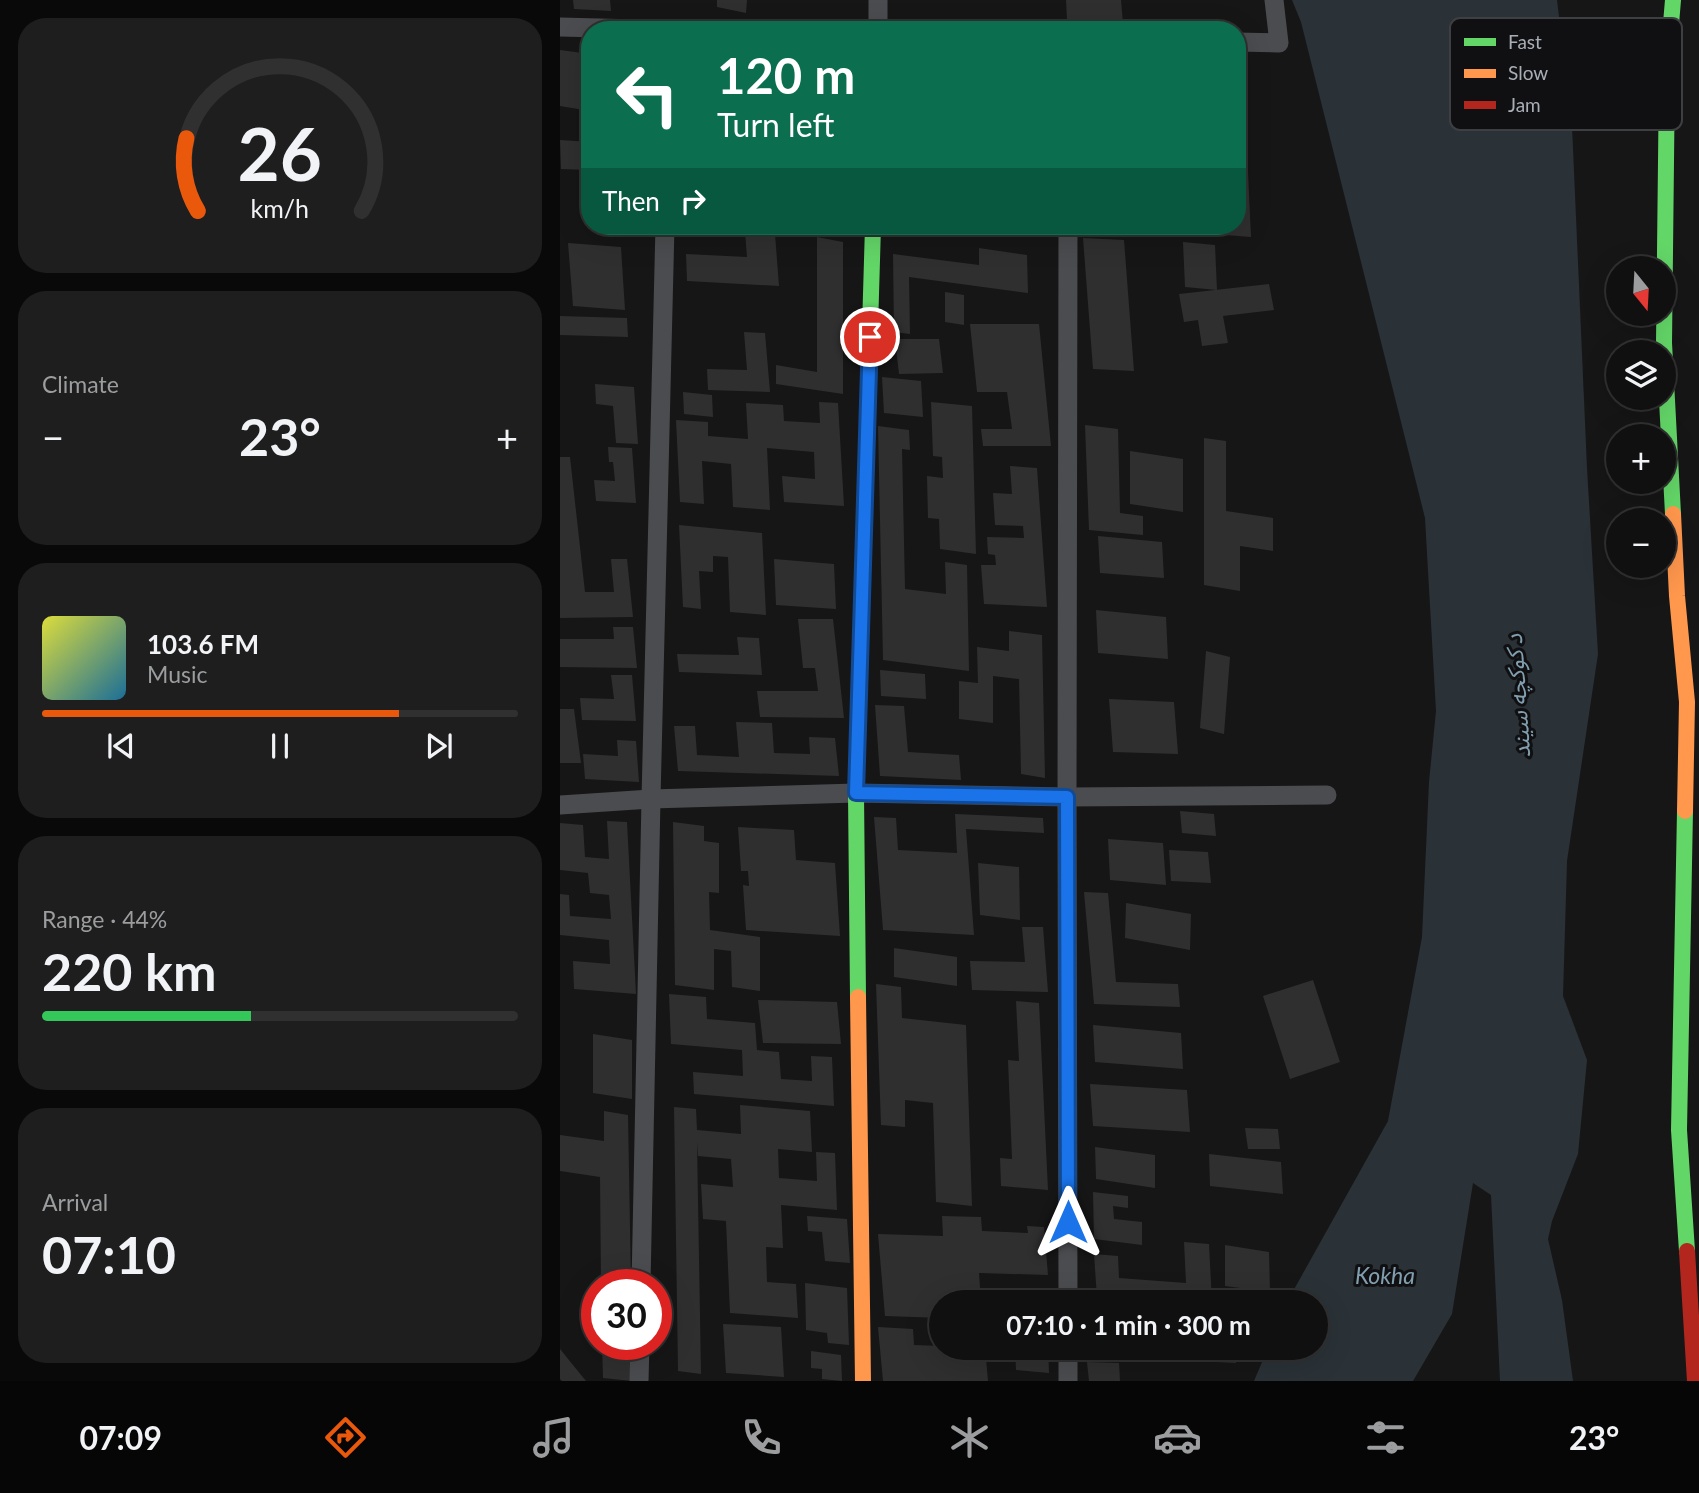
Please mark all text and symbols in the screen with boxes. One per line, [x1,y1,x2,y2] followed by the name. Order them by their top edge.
[1450,18,1682,130] legend
[1508,30,1542,53] text: Fast
[717,46,855,104] text: 120 m
[602,49,693,140] icon: left
[1508,61,1548,84] text: Slow
[1508,93,1541,116] text: Jam
[717,105,834,144] text: Turn left
[238,110,322,198] text: 26
[674,182,712,220] icon: right
[602,185,660,217] text: Then
[251,193,309,223] text: km/h
[1606,256,1676,326] north arrow
[1606,256,1676,578] map controls
[840,307,900,367] pin
[851,318,889,356] icon: arrive
[1606,340,1676,410] button: layers
[42,370,119,398] text: Climate
[239,405,321,467] text: 23°
[42,414,64,460] text: −
[496,414,518,460] text: +
[1606,424,1676,494] button: +
[1606,508,1676,578] button: −
[147,628,259,660] text: 103.6 FM
[1499,632,1537,759] water label: د کوکچه سیند
[147,660,207,688] text: Music
[102,727,140,765] icon: previous
[261,727,299,765] icon: pause
[420,727,458,765] icon: next
[42,905,167,933] text: Range · 44%
[42,940,216,1002] text: 220 km
[1031,1185,1105,1259] position arrow
[42,1188,108,1216] text: Arrival
[42,1223,176,1285] text: 07:10
[1355,1261,1415,1289] water label: Kokha
[581,1269,672,1360] speed limit sign: 30
[1006,1309,1251,1341] text: 07:10 · 1 min · 300 m
[321,1413,370,1462] icon: directions
[529,1413,578,1462] icon: music
[737,1413,786,1462] icon: phone
[945,1413,994,1462] icon: climate
[1153,1413,1202,1462] icon: car
[1361,1413,1410,1462] icon: filters
[80,1418,162,1457] text: 07:09
[1569,1418,1619,1457] text: 23°

